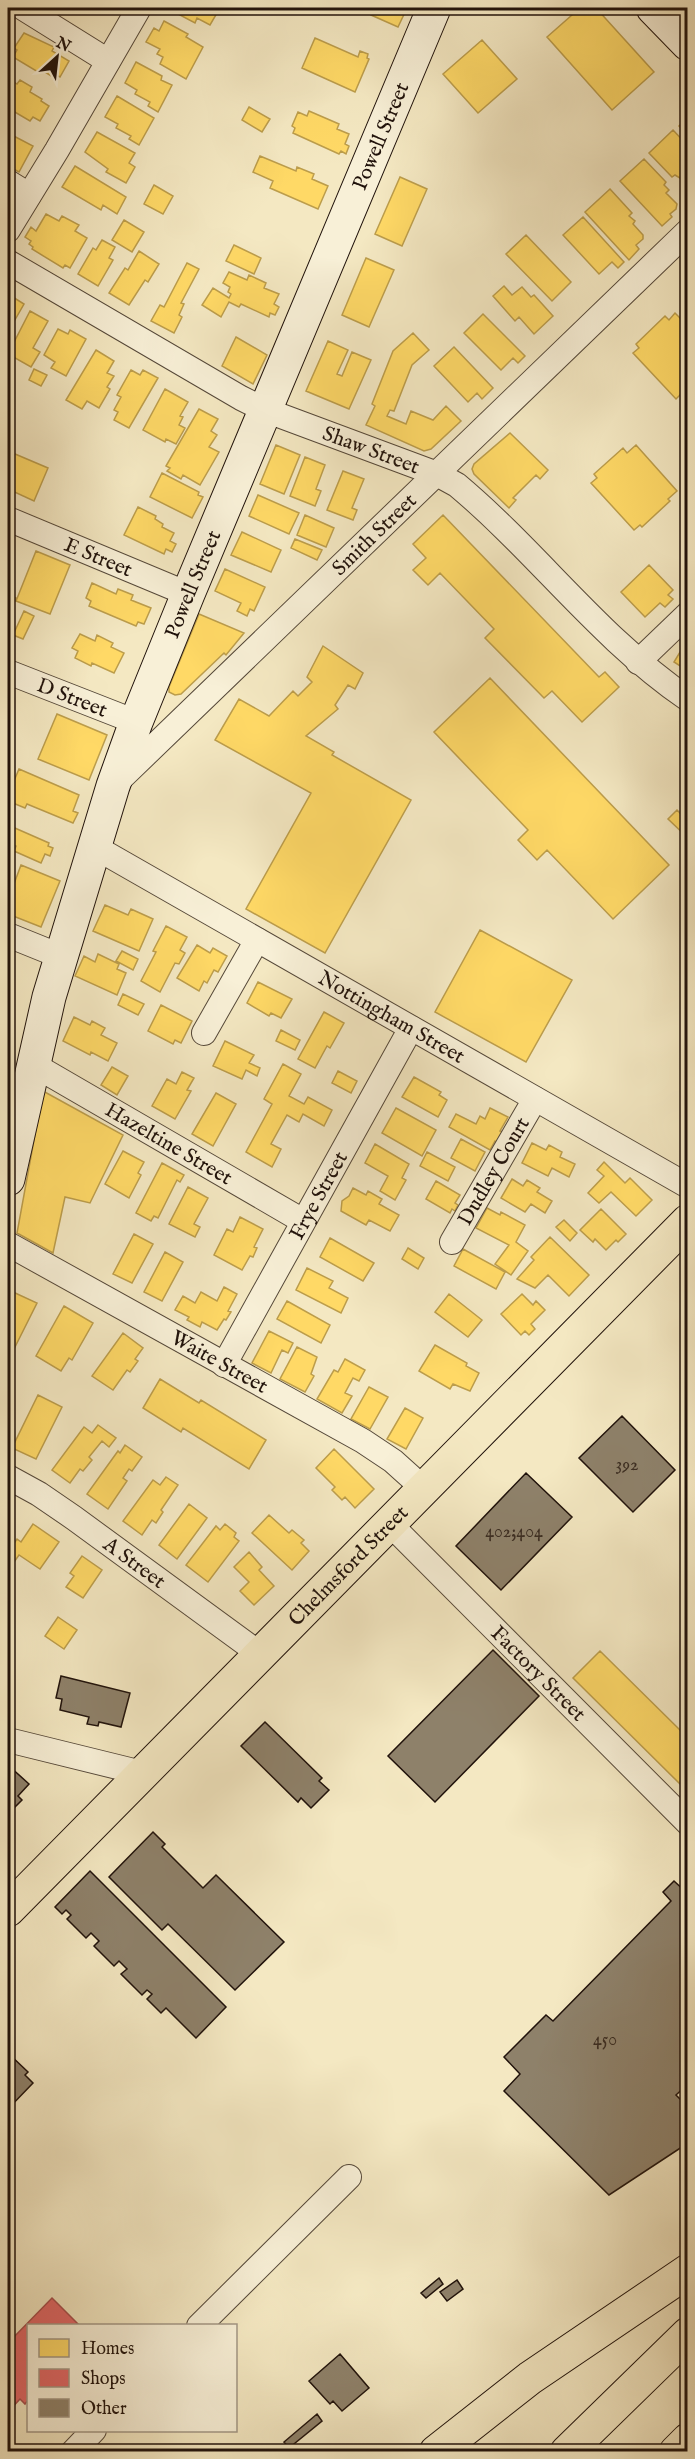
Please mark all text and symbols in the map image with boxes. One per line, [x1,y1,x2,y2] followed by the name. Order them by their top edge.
[27,27,87,87] north arrow
[51,33,74,58] text: N
[347,78,416,195] street label: Powell Street
[319,421,423,481] street label: Shaw Street
[327,488,423,582] street label: Smith Street
[159,527,228,643] street label: Powell Street
[60,532,136,584] street label: E Street
[33,673,111,724] street label: D Street
[313,965,469,1071] street label: Nottingham Street
[100,1097,237,1192] street label: Hazeltine Street
[452,1113,537,1231] street label: Dudley Court
[284,1147,355,1245] street label: Frye Street
[166,1325,272,1401] street label: Waite Street
[615,1454,639,1477] house number: 392
[283,1500,415,1633] street label: Chelmsford Street
[485,1521,543,1544] house number: 402;404
[96,1531,170,1595] street label: A Street
[484,1621,591,1728] street label: Factory Street
[593,2029,617,2052] house number: 450
[27,2324,237,2432] legend
[81,2338,134,2361] text: Homes
[81,2368,126,2391] text: Shops
[81,2398,127,2421] text: Other

